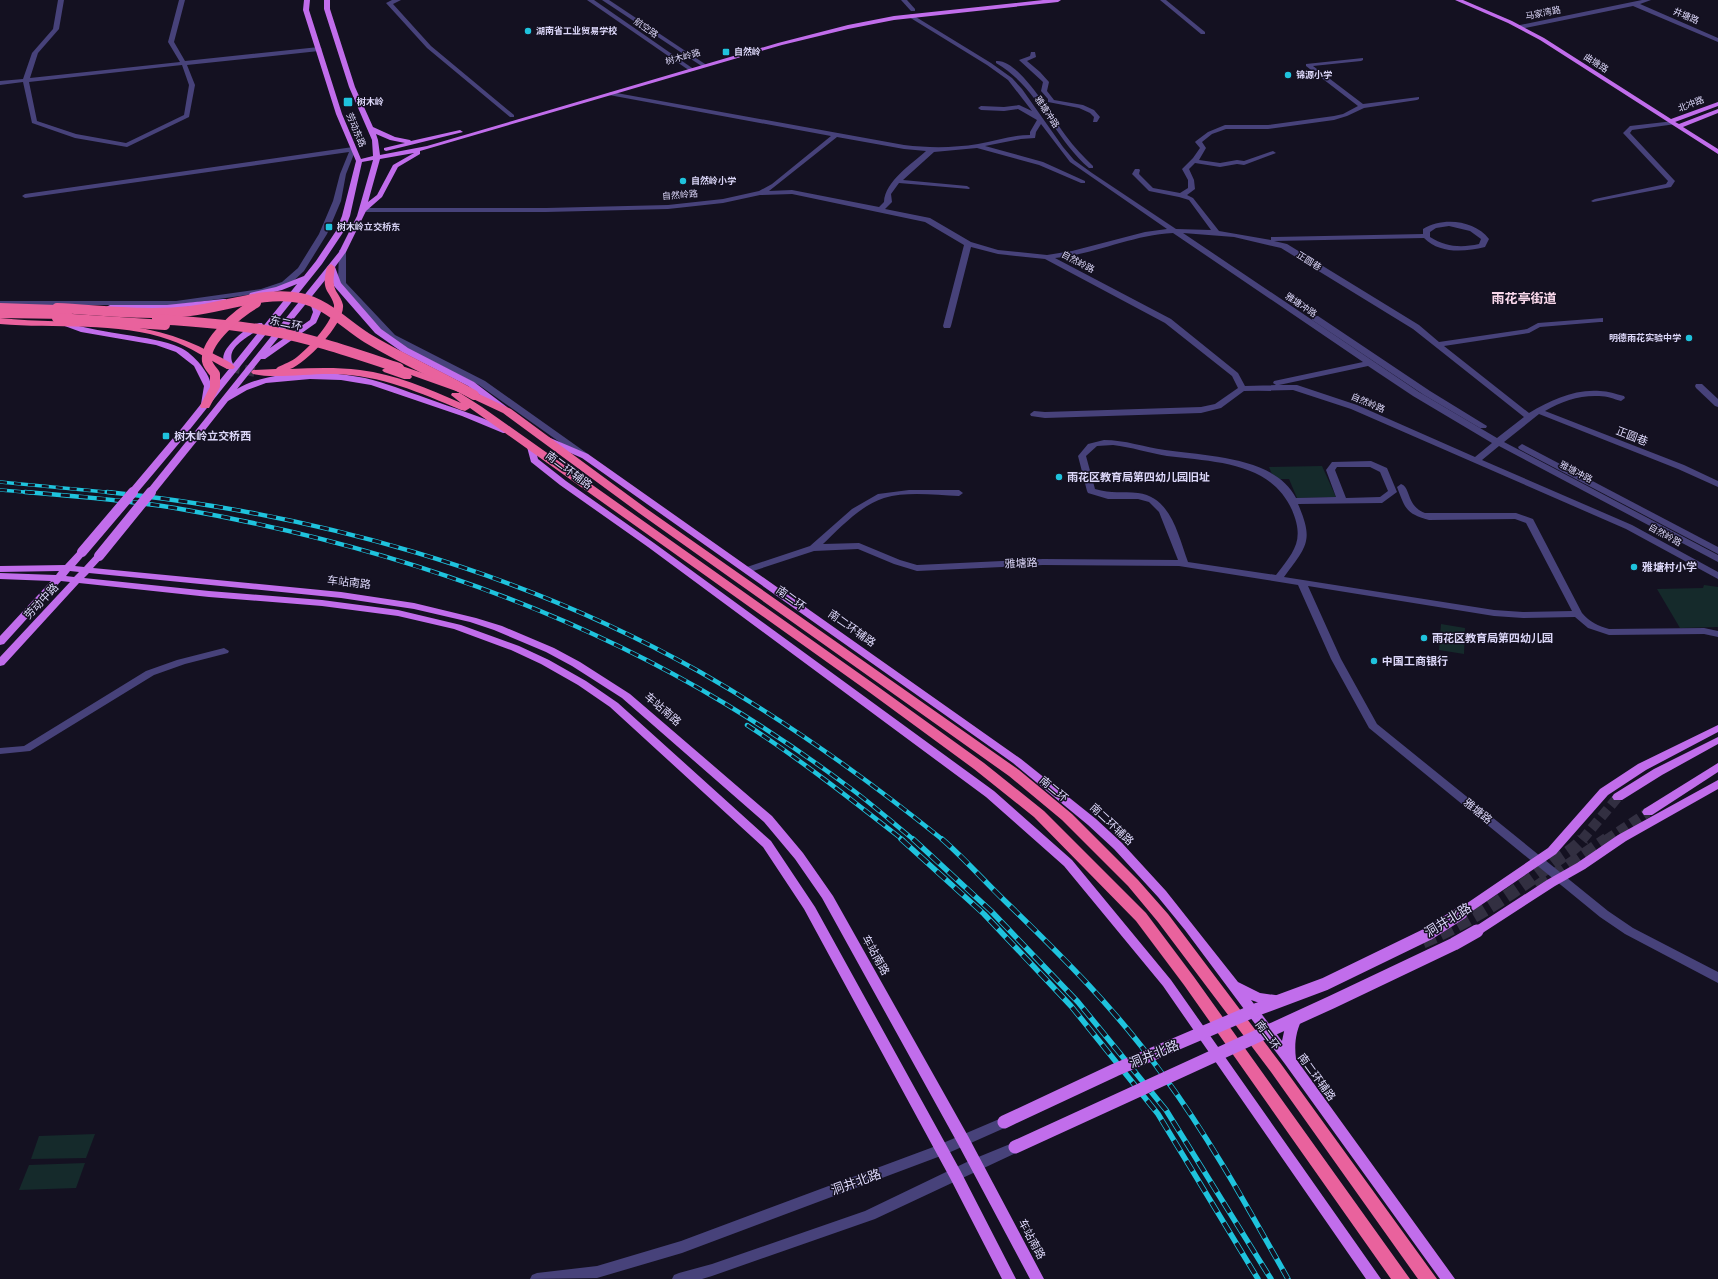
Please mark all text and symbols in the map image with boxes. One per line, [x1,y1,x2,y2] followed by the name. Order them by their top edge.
[1524,5,1562,21] street label: 马家湾路
[1672,5,1701,26] street label: 井塘路
[632,16,660,40] street label: 航空路
[536,25,618,36] place label: 湖南省工业贸易学校
[523,26,533,36] marker: 湖南省工业贸易学校
[664,46,702,67] street label: 树木岭路
[734,46,761,57] place label: 自然岭
[721,47,731,57] marker: 自然岭
[1582,51,1611,75] street label: 曲塘路
[1296,69,1332,80] place label: 锦源小学
[1283,70,1293,80] marker: 锦源小学
[1033,94,1062,130] street label: 雅塘冲路
[1677,94,1705,114] street label: 北冲路
[342,96,354,108] marker: 树木岭
[357,96,384,107] place label: 树木岭
[344,111,368,149] street label: 劳动东路
[691,175,736,186] place label: 自然岭小学
[678,176,688,186] marker: 自然岭小学
[662,187,698,202] street label: 自然岭路
[337,221,400,232] place label: 树木岭立交桥东
[324,222,334,232] marker: 树木岭立交桥东
[1060,248,1097,275] street label: 自然岭路
[1295,250,1323,272] street label: 正圆巷
[1283,290,1319,319] street label: 雅塘冲路
[1491,291,1557,306] district label: 雨花亭街道
[269,314,303,332] street label: 东二环
[1609,332,1681,343] place label: 明德雨花实验中学
[1684,333,1694,343] marker: 明德雨花实验中学
[1349,390,1387,415] street label: 自然岭路
[1614,424,1650,448] street label: 正圆巷
[174,430,251,442] place label: 树木岭立交桥西
[161,431,171,441] marker: 树木岭立交桥西
[543,449,595,491] street label: 南二环辅路
[1558,458,1595,485] street label: 雅塘冲路
[1067,471,1210,483] place label: 雨花区教育局第四幼儿园旧址
[1054,472,1064,482] marker: 雨花区教育局第四幼儿园旧址
[1647,521,1684,548] street label: 自然岭路
[1004,556,1038,570] street label: 雅塘路
[1642,561,1697,573] place label: 雅塘村小学
[1629,562,1639,572] marker: 雅塘村小学
[326,574,372,590] street label: 车站南路
[22,581,60,621] street label: 劳动中路
[774,584,808,612] street label: 南二环
[826,607,878,649] street label: 南二环辅路
[1432,632,1553,644] place label: 雨花区教育局第四幼儿园
[1419,633,1429,643] marker: 雨花区教育局第四幼儿园
[1382,655,1448,667] place label: 中国工商银行
[1369,656,1379,666] marker: 中国工商银行
[642,690,684,728] street label: 车站南路
[1038,774,1070,804] street label: 南二环
[1461,796,1495,826] street label: 雅塘路
[1088,801,1136,847] street label: 南二环辅路
[1422,900,1474,940] street label: 洞井北路
[860,933,892,977] street label: 车站南路
[1253,1018,1283,1052] street label: 南二环
[1127,1037,1181,1071] street label: 洞井北路
[1296,1051,1338,1103] street label: 南二环辅路
[829,1166,883,1198] street label: 洞井北路
[1016,1217,1048,1261] street label: 车站南路

